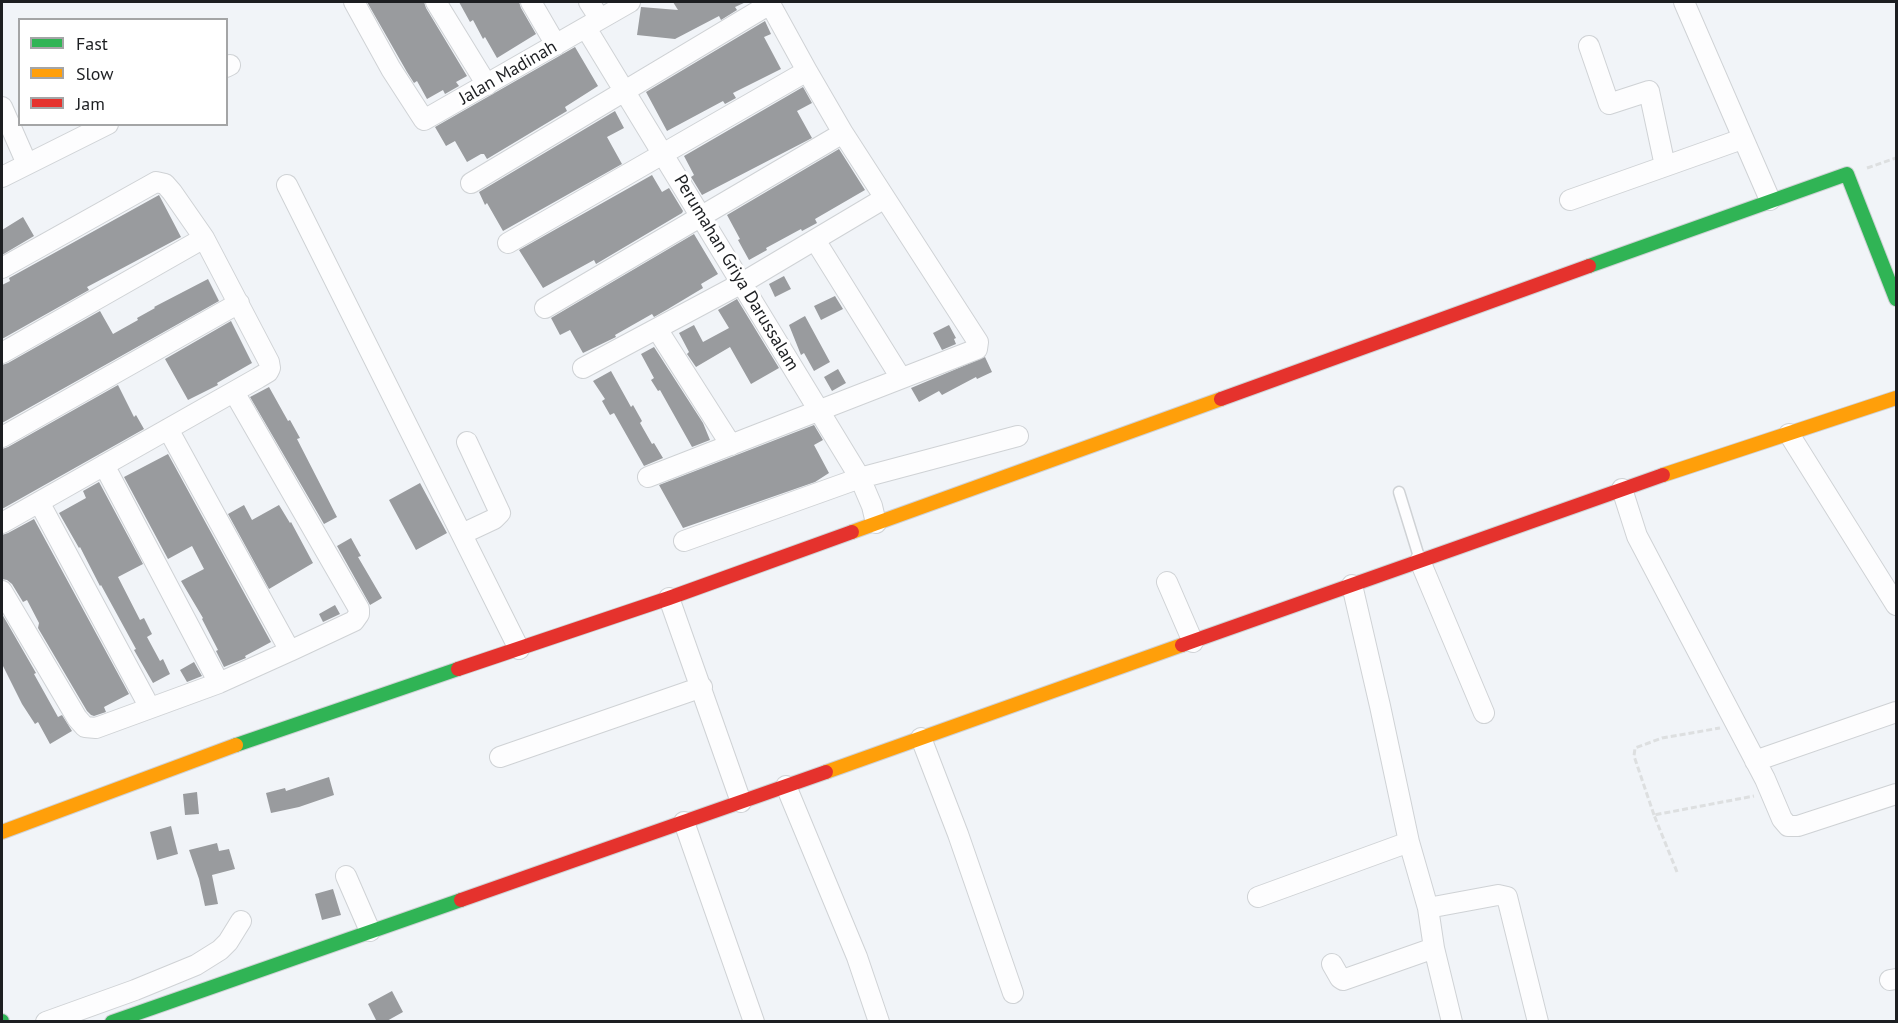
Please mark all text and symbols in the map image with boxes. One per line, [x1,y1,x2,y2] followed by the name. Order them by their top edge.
[18,18,228,126] legend
[76,32,108,55] text: Fast
[455,36,561,110] street label: Jalan Madinah
[76,62,114,85] text: Slow
[76,92,105,115] text: Jam
[669,171,803,375] street label: Perumahan Griya Darussalam

